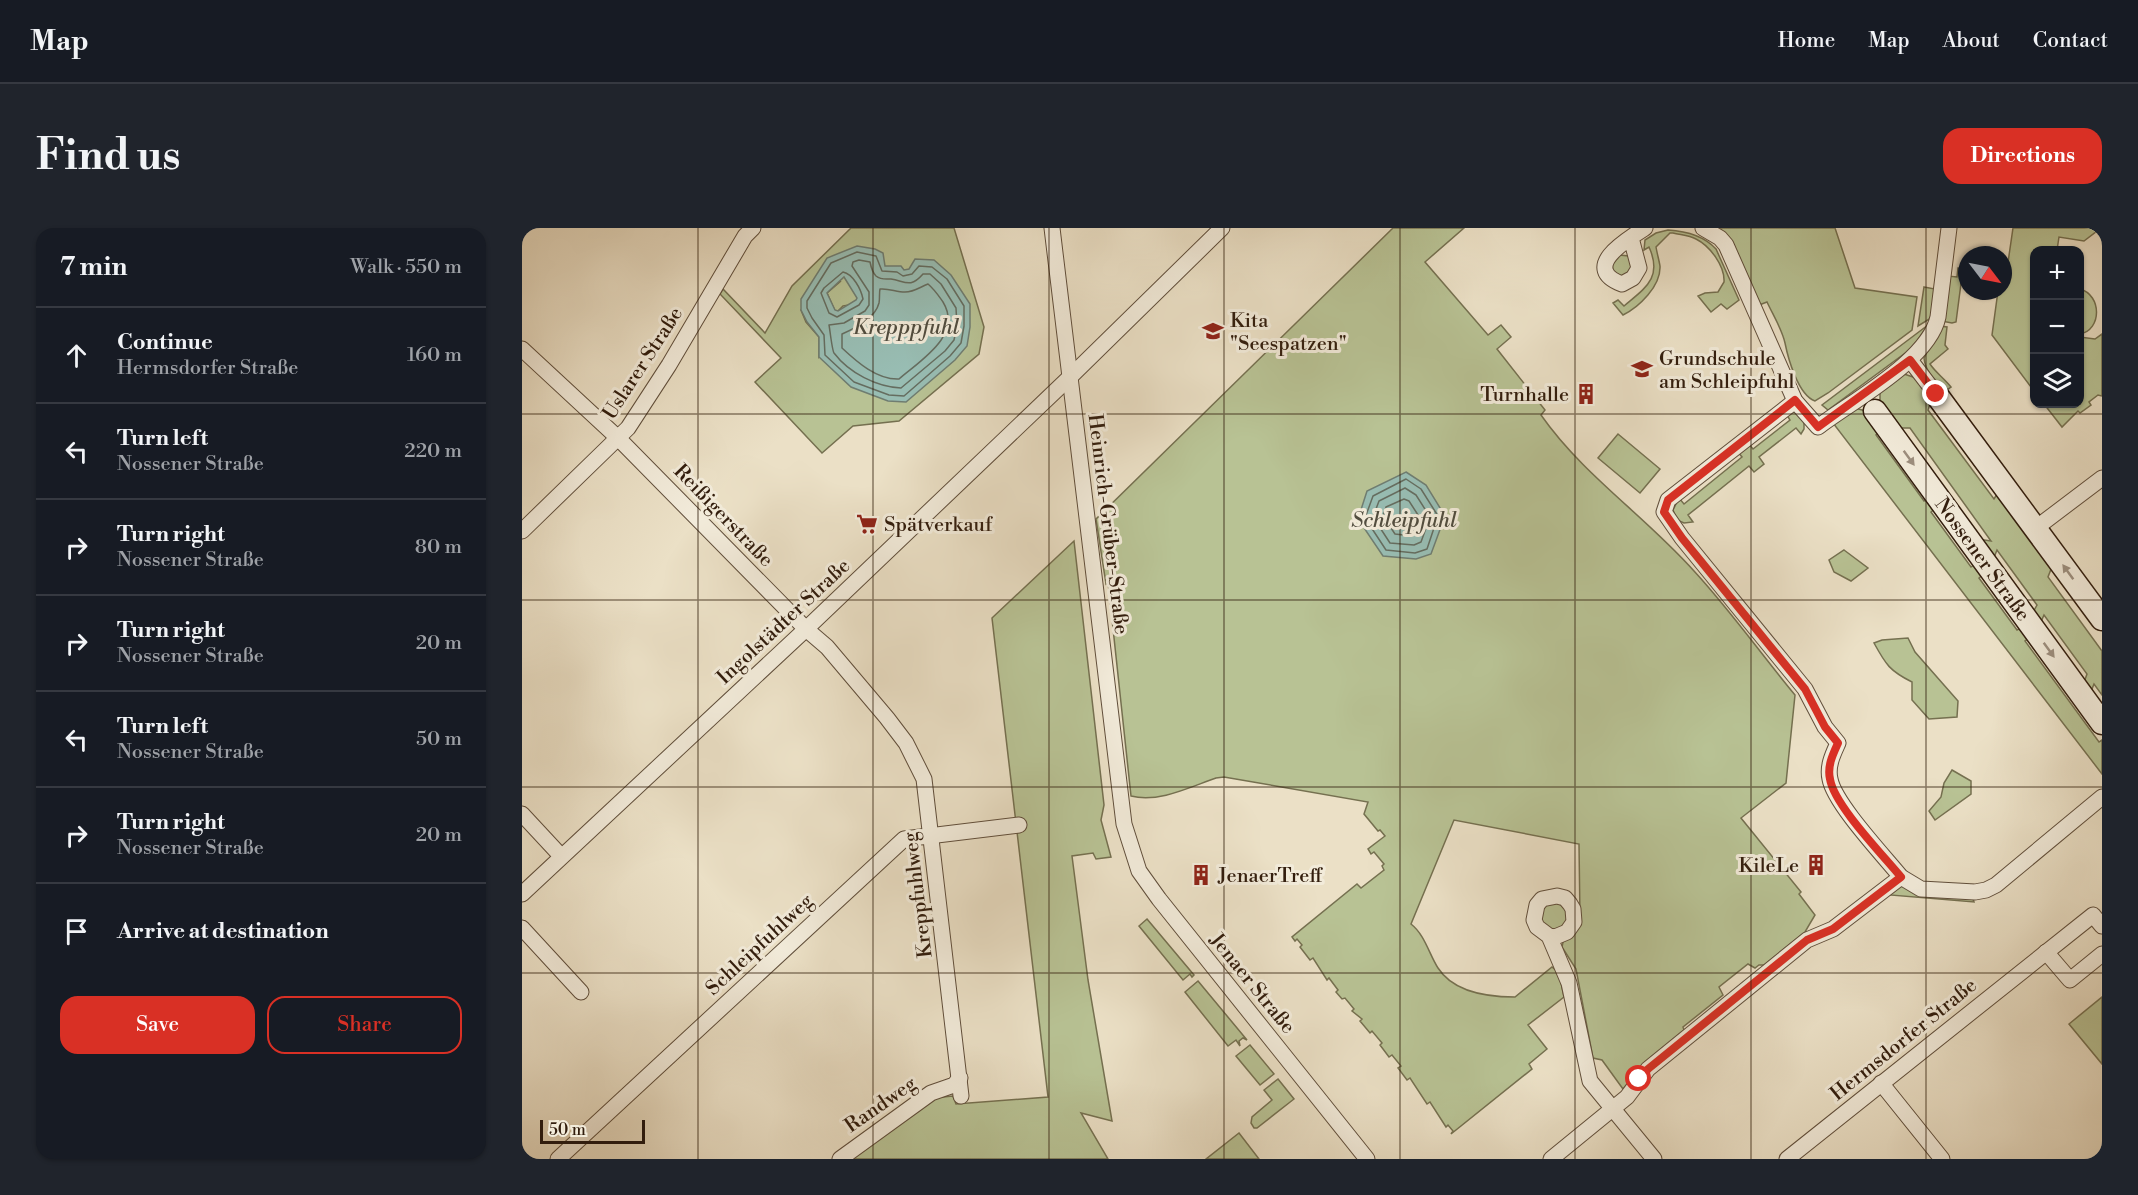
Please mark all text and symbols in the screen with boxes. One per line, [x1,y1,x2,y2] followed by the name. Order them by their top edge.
[30,24,89,59] text: Map
[1778,28,1835,54] text: Home
[1868,28,1910,54] text: Map
[1943,28,2000,54] text: About
[2033,28,2108,54] text: Contact
[1943,128,2102,184] button: Directions
[36,130,180,183] text: Find us
[1958,246,2012,300] north arrow
[2030,246,2084,408] map controls
[2030,246,2084,300] button: +
[60,251,127,283] text: 7 min
[350,255,462,280] text: Walk · 550 m
[2030,300,2084,354] button: −
[598,303,689,425] street label: Uslarer Straße
[1230,309,1347,357] place label: Kita "Seespatzen"
[853,315,960,341] water label: Krepppfuhl
[1201,319,1225,343] school or university icon: Kita "Seespatzen"
[117,329,213,356] text: Continue
[60,339,93,372] icon: ahead
[407,343,462,368] text: 160 m
[1659,347,1795,395] place label: Grundschule am Schleipfuhl
[2030,354,2084,408] button: layers
[117,356,298,381] text: Hermsdorfer Straße
[1630,357,1654,381] school or university icon: Grundschule am Schleipfuhl
[1922,380,1948,406] route end
[1574,382,1598,406] building icon: Turnhalle
[1480,383,1569,408] place label: Turnhalle
[1082,413,1133,636] street label: Heinrich-Grüber-Straße
[117,425,208,452] text: Turn left
[60,435,93,468] icon: left
[404,439,462,464] text: 220 m
[1903,450,1915,466] one-way arrow
[117,452,264,477] text: Nossener Straße
[668,460,778,573] street label: Reißigerstraße
[1929,493,2035,627] street label: Nossener Straße
[1351,508,1457,534] water label: Schleipfuhl
[855,512,879,536] supermarket icon: Spätverkauf
[884,513,993,538] place label: Spätverkauf
[117,521,225,548] text: Turn right
[60,531,93,564] icon: right
[415,535,462,560] text: 80 m
[117,548,264,573] text: Nossener Straße
[712,554,856,690] street label: Ingolstädter Straße
[2062,564,2074,580] one-way arrow
[117,617,225,644] text: Turn right
[60,627,93,660] icon: right
[416,631,462,656] text: 20 m
[2043,641,2055,657] one-way arrow
[117,644,264,669] text: Nossener Straße
[117,713,208,740] text: Turn left
[60,723,93,756] icon: left
[416,727,462,752] text: 50 m
[117,740,264,765] text: Nossener Straße
[117,809,225,836] text: Turn right
[60,819,93,852] icon: right
[416,823,462,848] text: 20 m
[898,830,939,959] street label: Kreppfuhlweg
[117,836,264,861] text: Nossener Straße
[1804,853,1828,877] building icon: KileLe
[1738,854,1799,879] place label: KileLe
[1189,863,1213,887] building icon: JenaerTreff
[1217,864,1323,889] place label: JenaerTreff
[701,889,819,1001] street label: Schleipfuhlweg
[60,915,93,948] icon: arrive
[117,918,329,945] text: Arrive at destination
[1203,928,1300,1039] street label: Jenaer Straße
[1826,973,1982,1107] street label: Hermsdorfer Straße
[60,996,255,1054] button: Save
[267,996,462,1054] button: Share
[1625,1065,1651,1091] route start
[840,1071,922,1139] street label: Randweg
[540,1117,645,1144] scale bar
[549,1120,586,1140] text: 50 m

